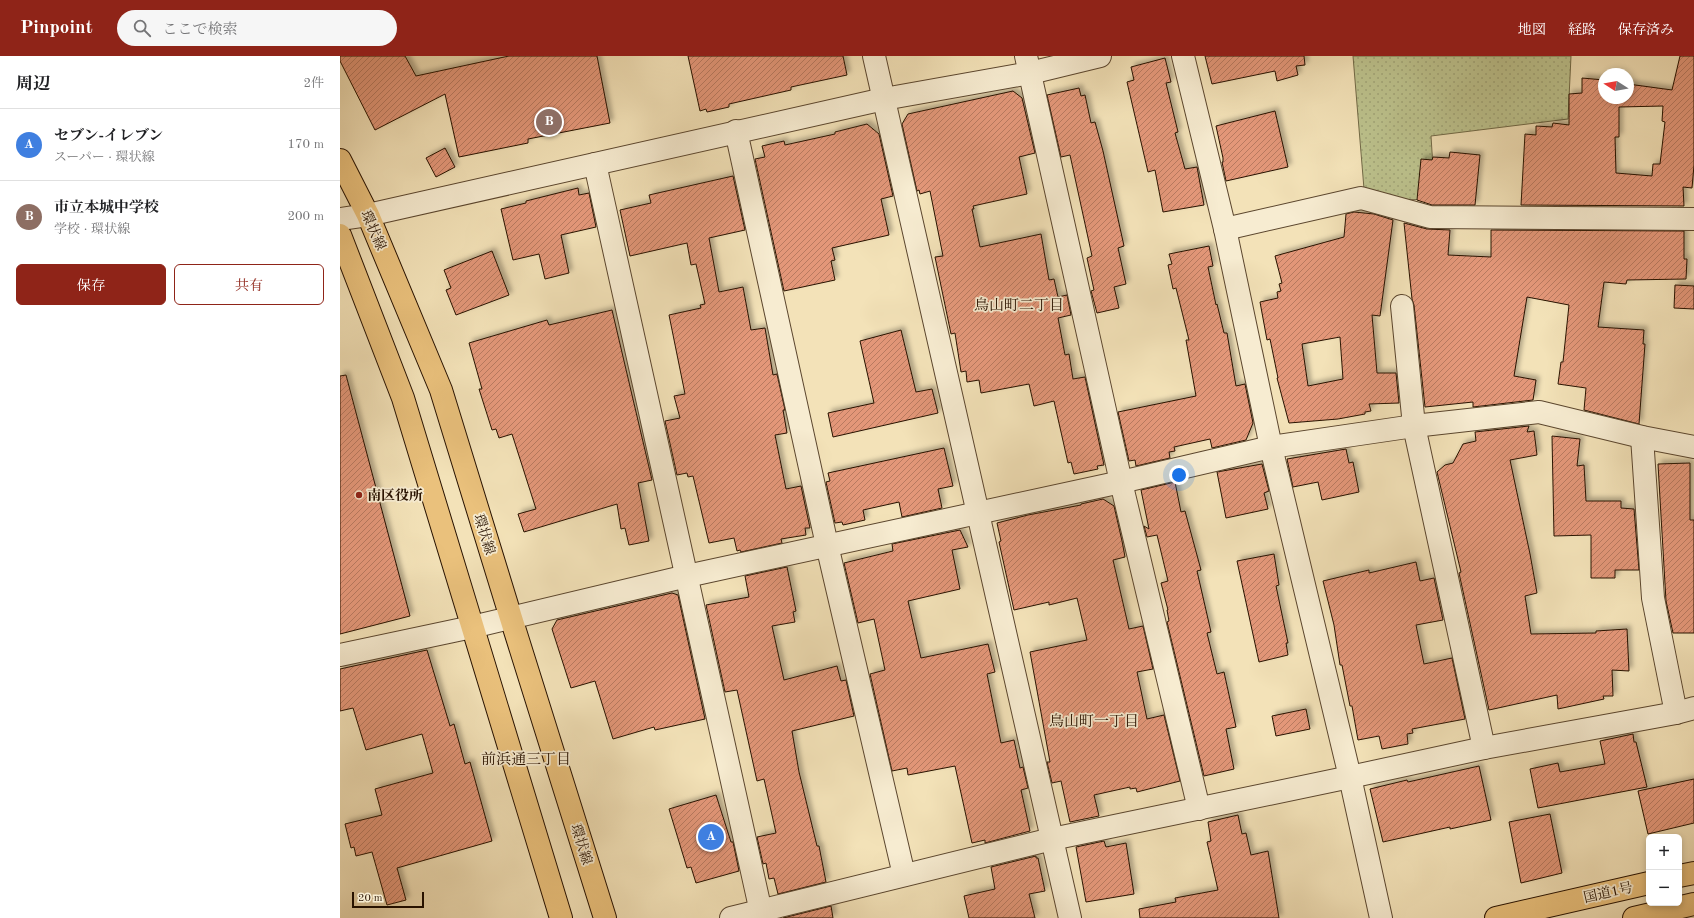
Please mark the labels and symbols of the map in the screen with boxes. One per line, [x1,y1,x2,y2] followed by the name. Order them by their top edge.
[1598,68,1634,104] north arrow
[536,107,562,137] pin: B
[358,208,389,252] street label: 環状線
[974,297,1064,314] district label: 鳥山町二丁目
[1169,465,1189,485] your location
[367,488,423,503] place label: 南区役所
[354,490,364,500] marker: 南区役所
[471,512,498,556] street label: 環状線
[1049,713,1139,730] district label: 鳥山町一丁目
[481,751,571,768] district label: 前浜通三丁目
[568,822,595,866] street label: 環状線
[698,822,724,852] pin: A
[1582,880,1634,905] street label: 国道1号
[352,890,424,909] scale bar

